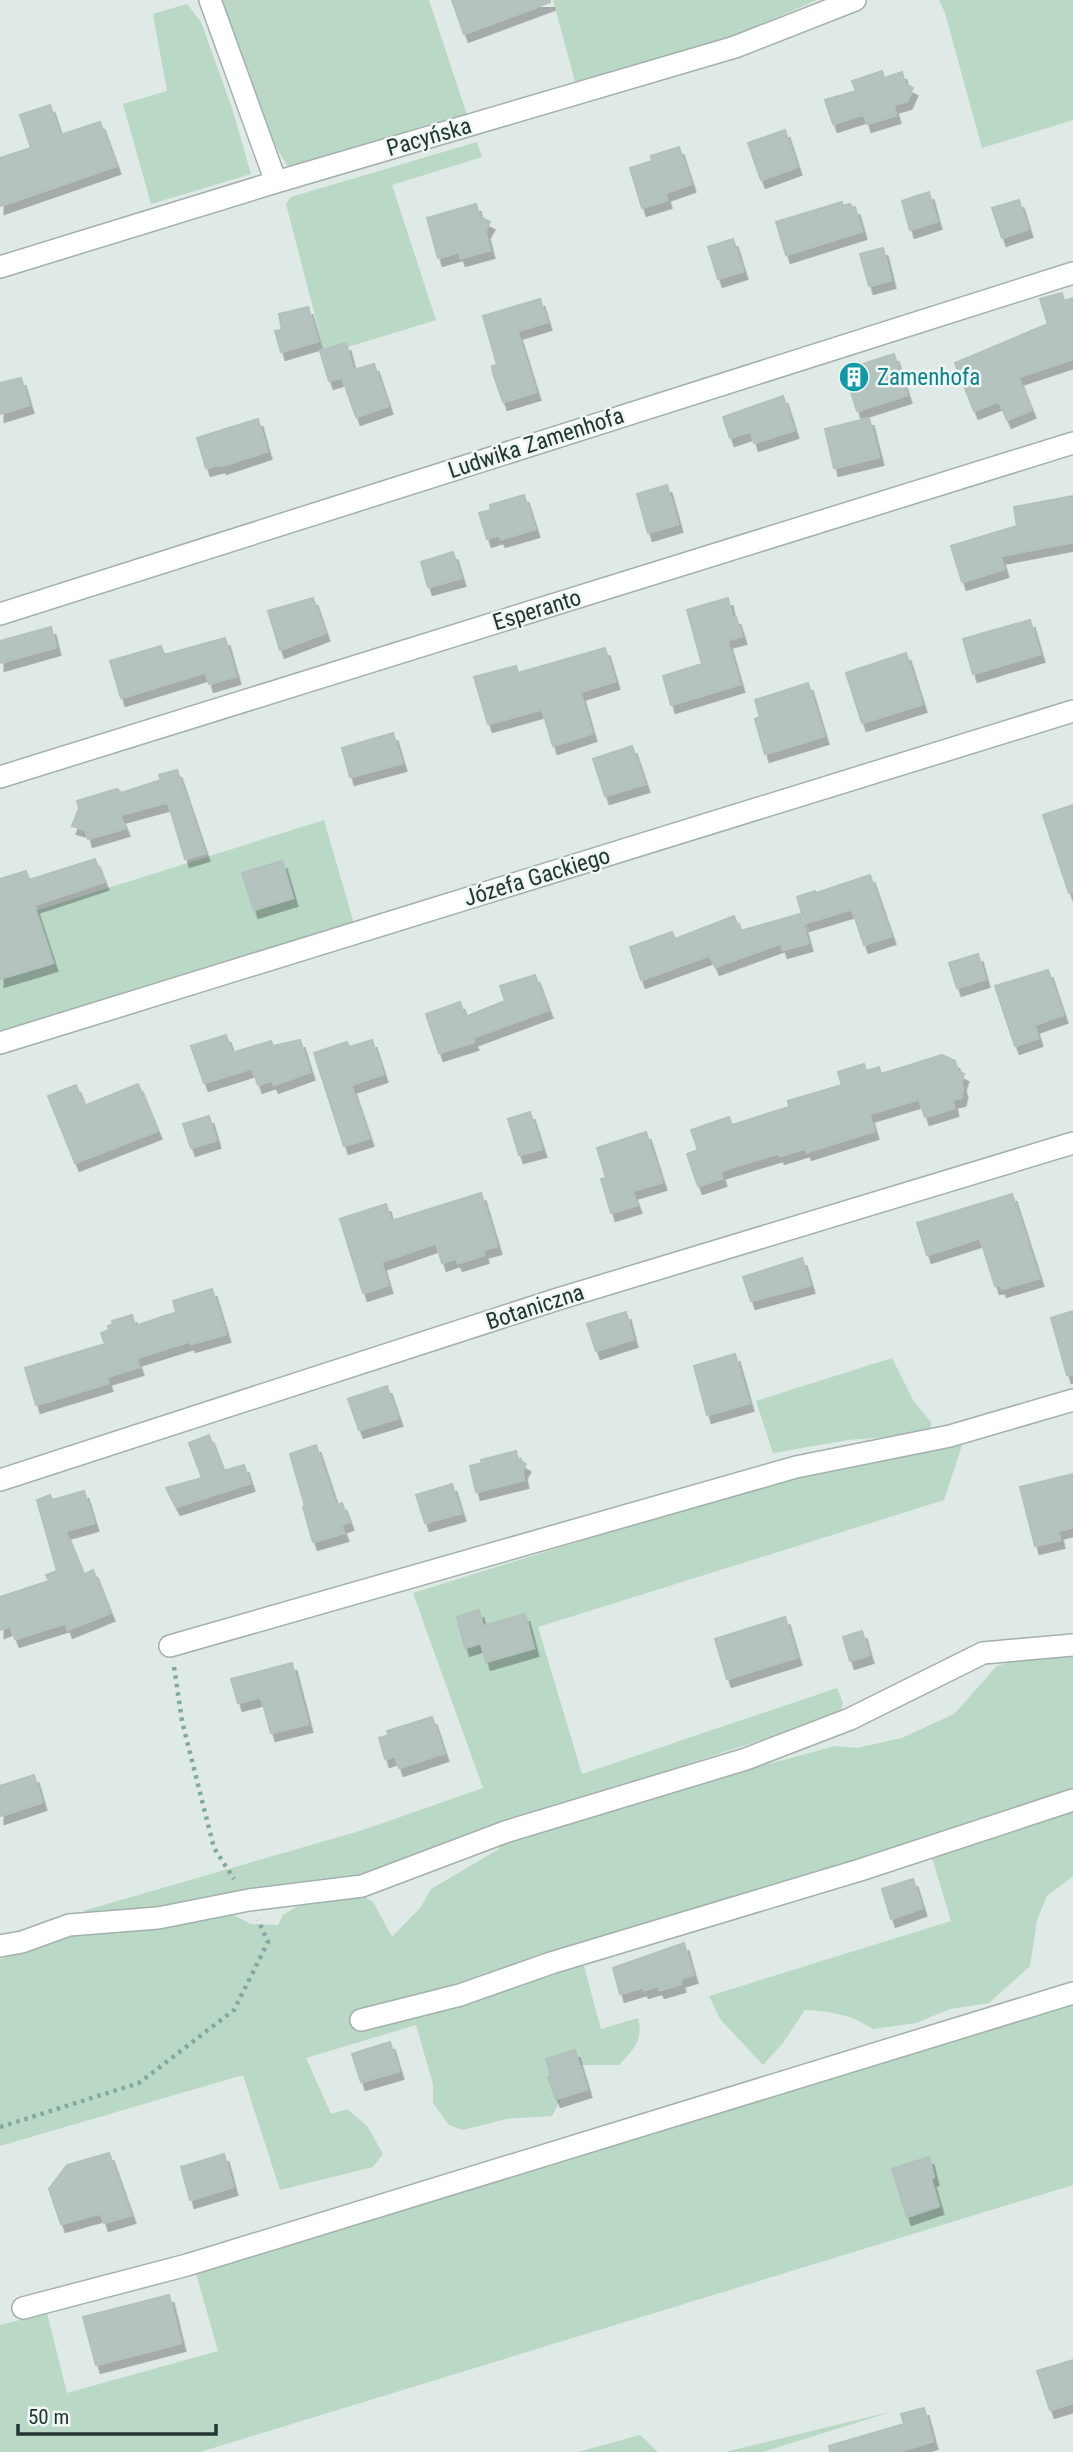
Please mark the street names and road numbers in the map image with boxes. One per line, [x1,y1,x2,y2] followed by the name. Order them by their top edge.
[384,112,474,162] street label: Pacyńska
[445,402,627,484] street label: Ludwika Zamenhofa
[490,584,584,636] street label: Esperanto
[461,842,613,912] street label: Józefa Gackiego
[483,1279,587,1335] street label: Botaniczna

